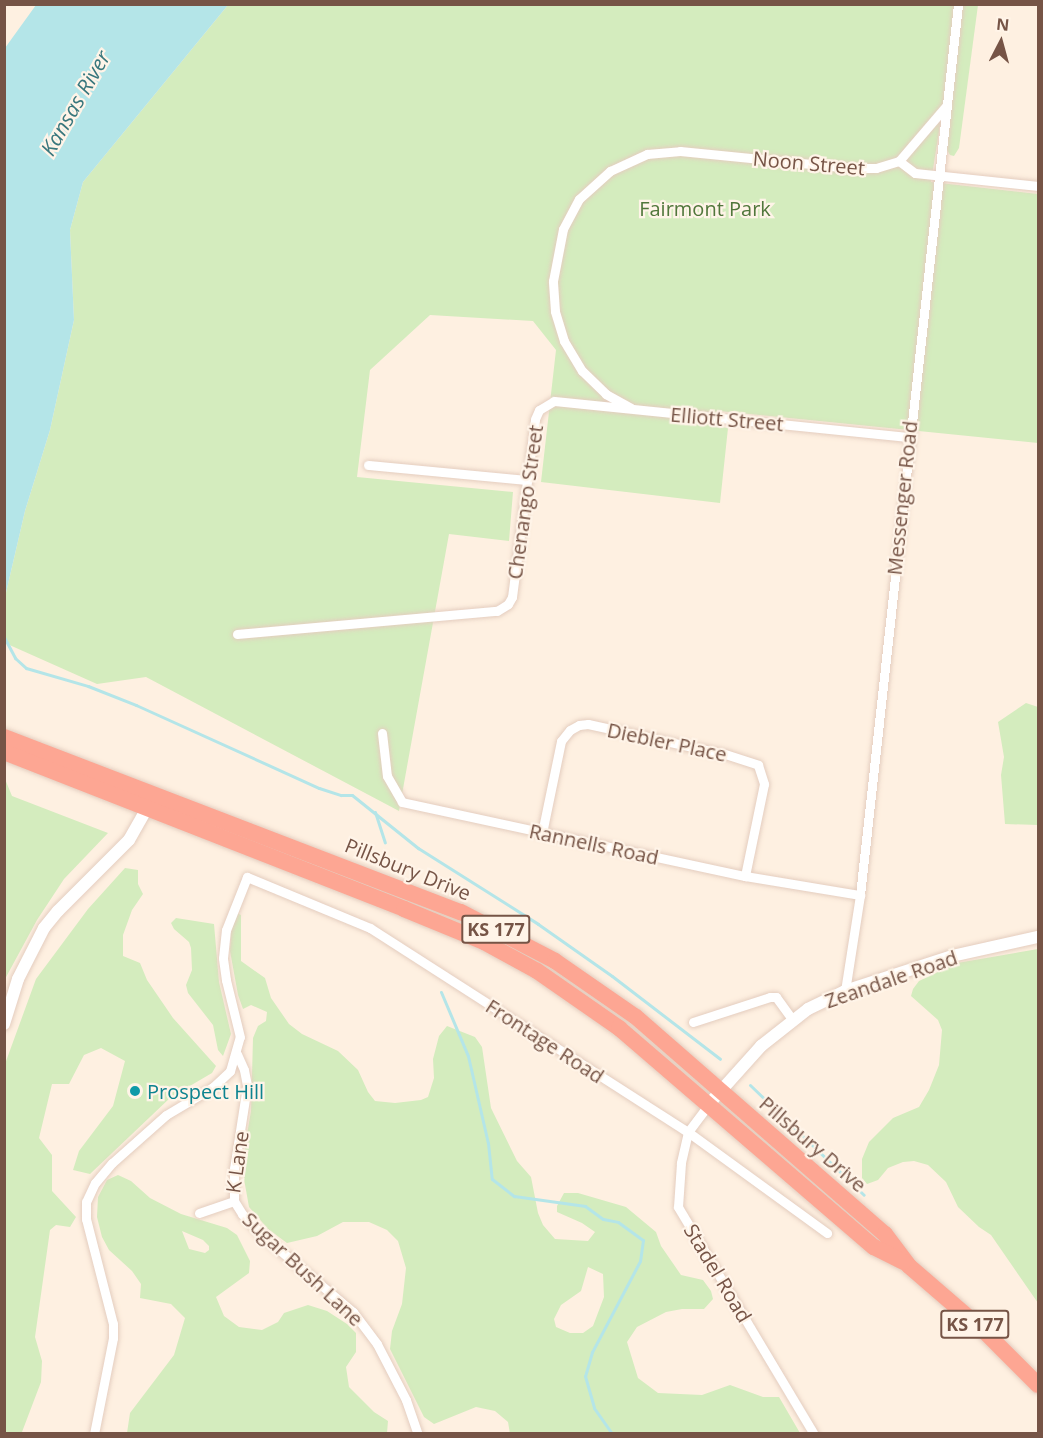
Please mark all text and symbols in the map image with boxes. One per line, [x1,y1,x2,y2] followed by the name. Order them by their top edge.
[971,12,1031,72] north arrow
[995,12,1010,36] text: N
[35,46,115,160] water label: Kansas River
[752,146,866,180] street label: Noon Street
[639,196,771,220] park label: Fairmont Park
[669,402,785,436] street label: Elliott Street
[882,420,922,576] street label: Messenger Road
[502,423,548,581] street label: Chenango Street
[605,718,729,766] street label: Diebler Place
[527,819,661,869] street label: Rannells Road
[342,833,474,905] street label: Pillsbury Drive
[460,914,532,944] road number: KS 177
[822,945,960,1013] street label: Zeandale Road
[481,994,609,1088] street label: Frontage Road
[147,1079,264,1103] place label: Prospect Hill
[128,1084,142,1098] marker: Prospect Hill
[755,1091,871,1197] street label: Pillsbury Drive
[221,1129,253,1195] street label: K Lane
[238,1207,368,1331] street label: Sugar Bush Lane
[679,1219,757,1327] street label: Stadel Road
[939,1309,1011,1339] road number: KS 177

